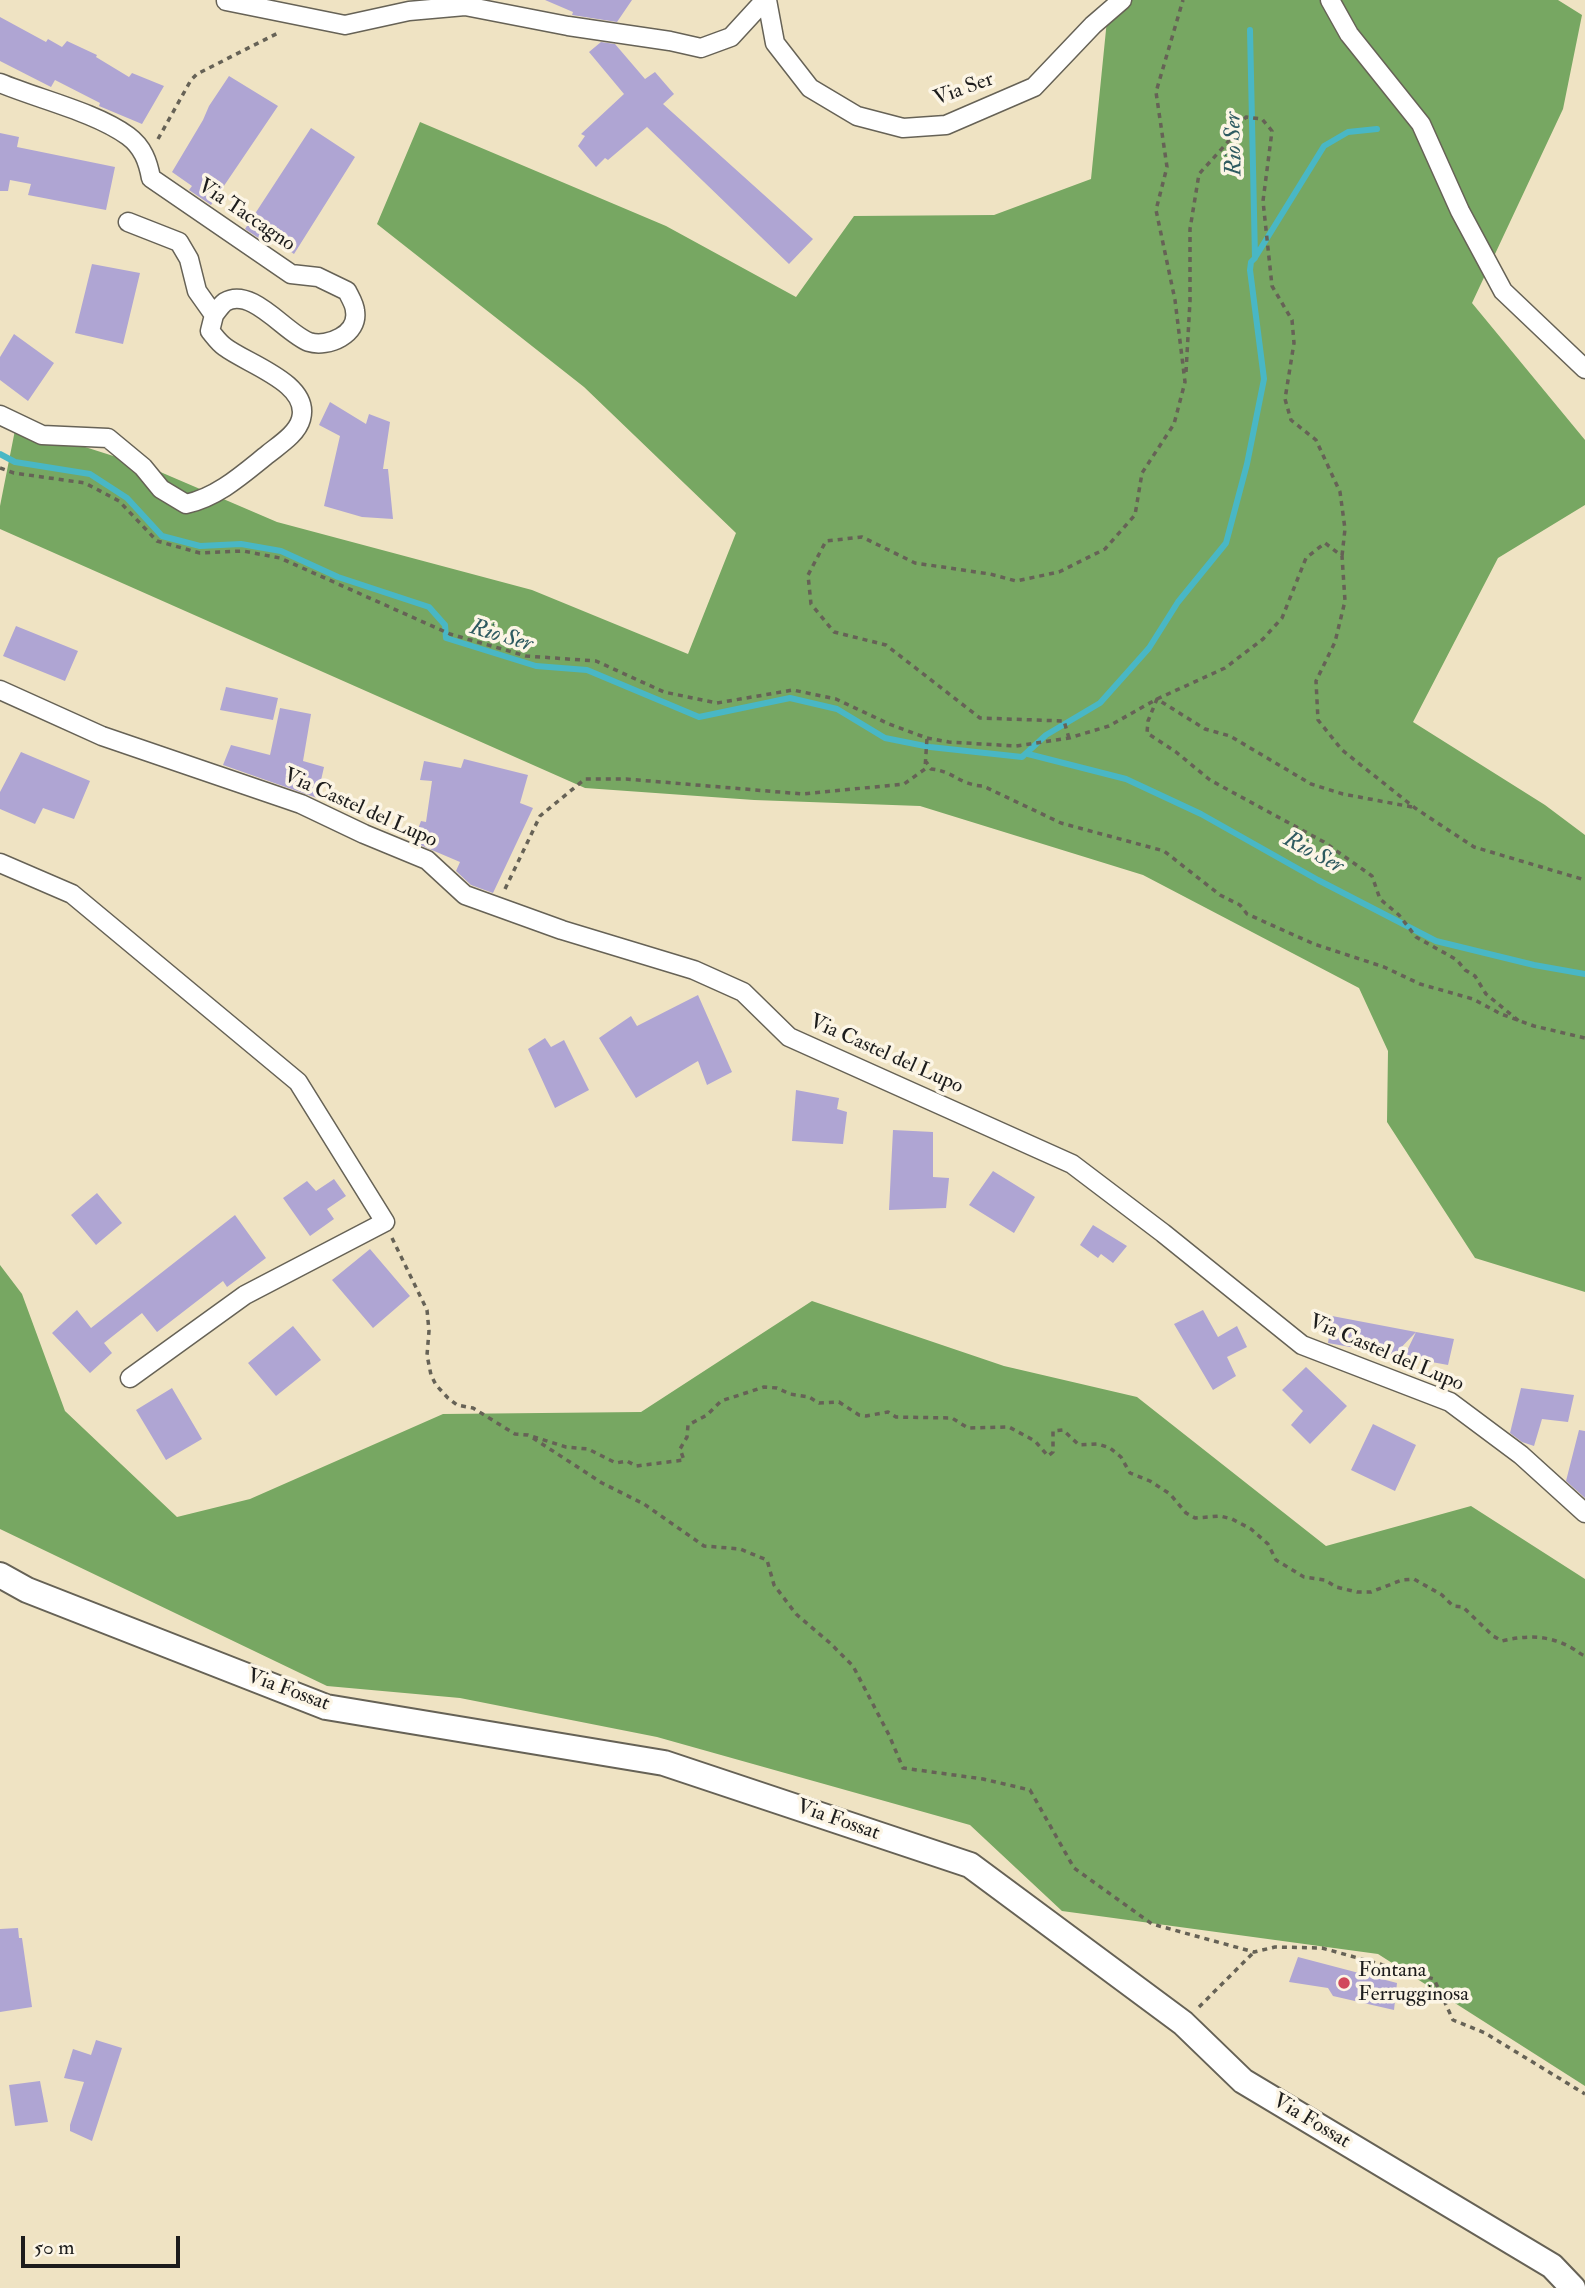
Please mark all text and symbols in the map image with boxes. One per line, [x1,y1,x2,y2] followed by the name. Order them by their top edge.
[931,68,997,112] street label: Via Ser
[1221,112,1249,176] water label: Rio Ser
[193,174,299,258] street label: Via Taccagno
[466,614,536,660] water label: Rio Ser
[279,764,441,854] street label: Via Castel del Lupo
[1278,827,1348,881] water label: Rio Ser
[805,1010,967,1100] street label: Via Castel del Lupo
[1305,1310,1467,1398] street label: Via Castel del Lupo
[243,1664,333,1718] street label: Via Fossat
[793,1795,883,1847] street label: Via Fossat
[1358,1958,1469,2008] place label: Fontana Ferrugginosa
[1336,1975,1352,1991] marker: Fontana Ferrugginosa
[1268,2089,1354,2155] street label: Via Fossat
[24,2222,184,2266] scale bar
[34,2234,75,2261] text: 50 m

